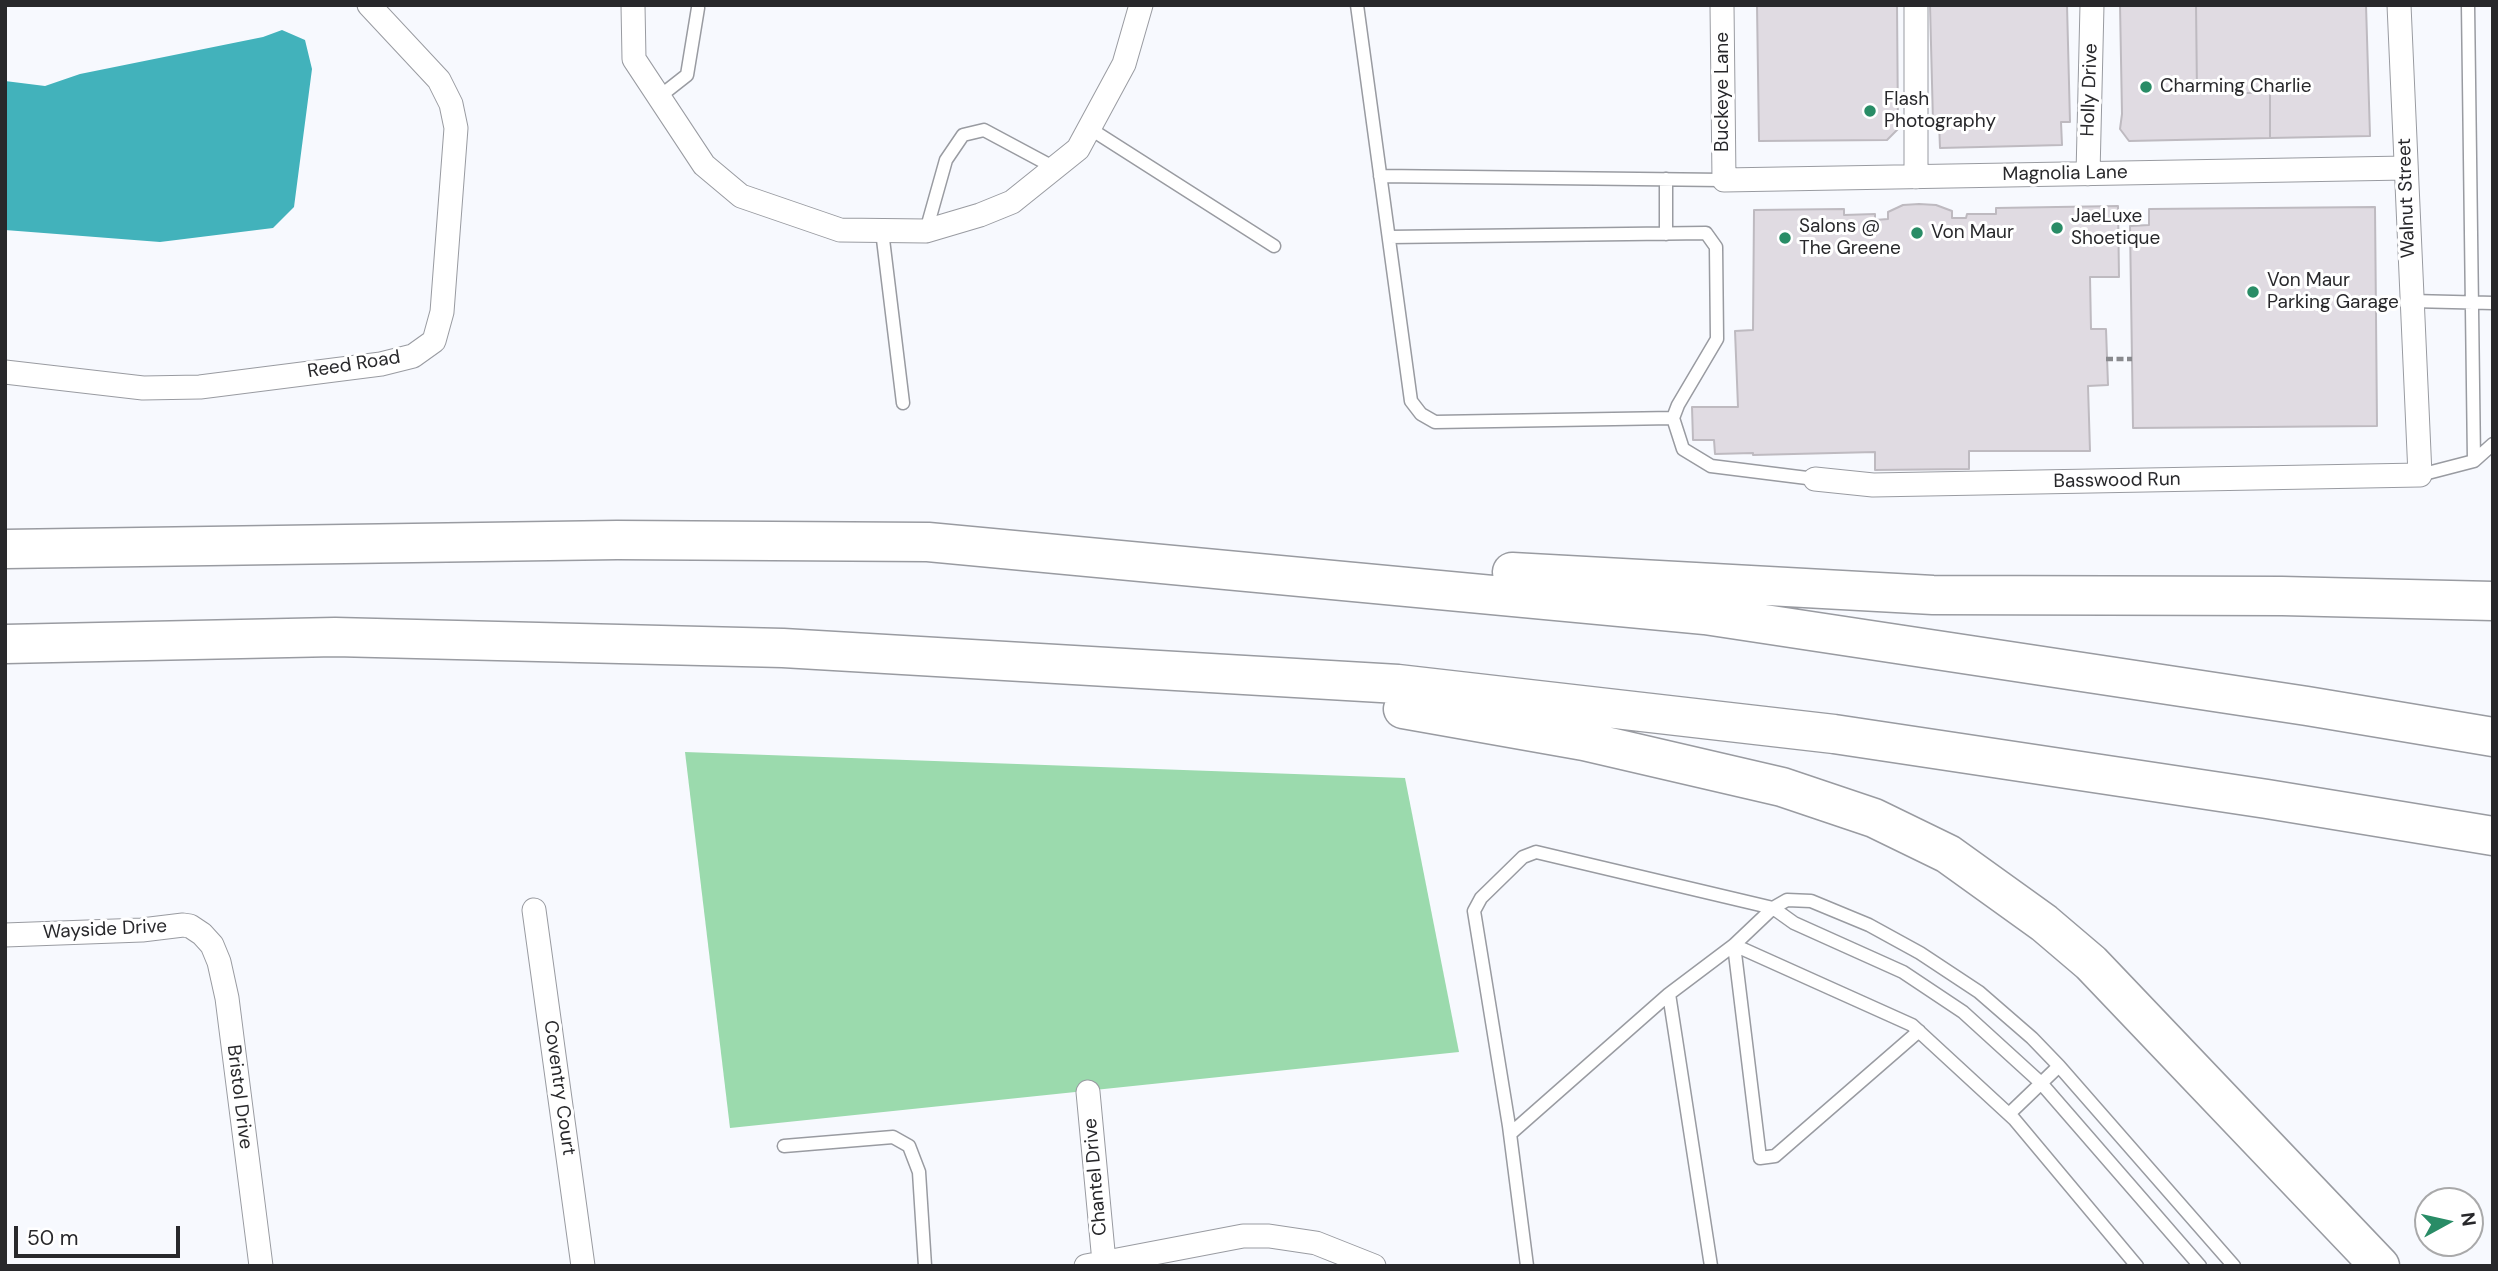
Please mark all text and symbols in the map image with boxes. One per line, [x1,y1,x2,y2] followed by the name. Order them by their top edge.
[1712,32,1734,152] street label: Buckeye Lane
[2077,43,2103,137] street label: Holly Drive
[2160,76,2311,98] place label: Charming Charlie
[2138,79,2154,95] marker: Charming Charlie
[1884,89,1996,133] place label: Flash Photography
[1862,103,1878,119] marker: Flash Photography
[2394,138,2420,258] street label: Walnut Street
[2002,162,2128,186] street label: Magnolia Lane
[2071,206,2160,250] place label: JaeLuxe Shoetique
[1799,216,1901,260] place label: Salons @ The Greene
[2049,220,2065,236] marker: JaeLuxe Shoetique
[1931,222,2014,244] place label: Von Maur
[1909,225,1925,241] marker: Von Maur
[1777,230,1793,246] marker: Salons @ The Greene
[2267,270,2399,314] place label: Von Maur Parking Garage
[2245,284,2261,300] marker: Von Maur Parking Garage
[306,346,402,384] street label: Reed Road
[2053,468,2181,494] street label: Basswood Run
[42,915,168,945] street label: Wayside Drive
[538,1019,580,1157] street label: Coventry Court
[221,1044,257,1150] street label: Bristol Drive
[1079,1117,1113,1237] street label: Chantel Drive
[2414,1187,2484,1257] north arrow
[2455,1211,2482,1228] text: N
[18,1212,184,1256] scale bar
[27,1224,78,1252] text: 50 m

